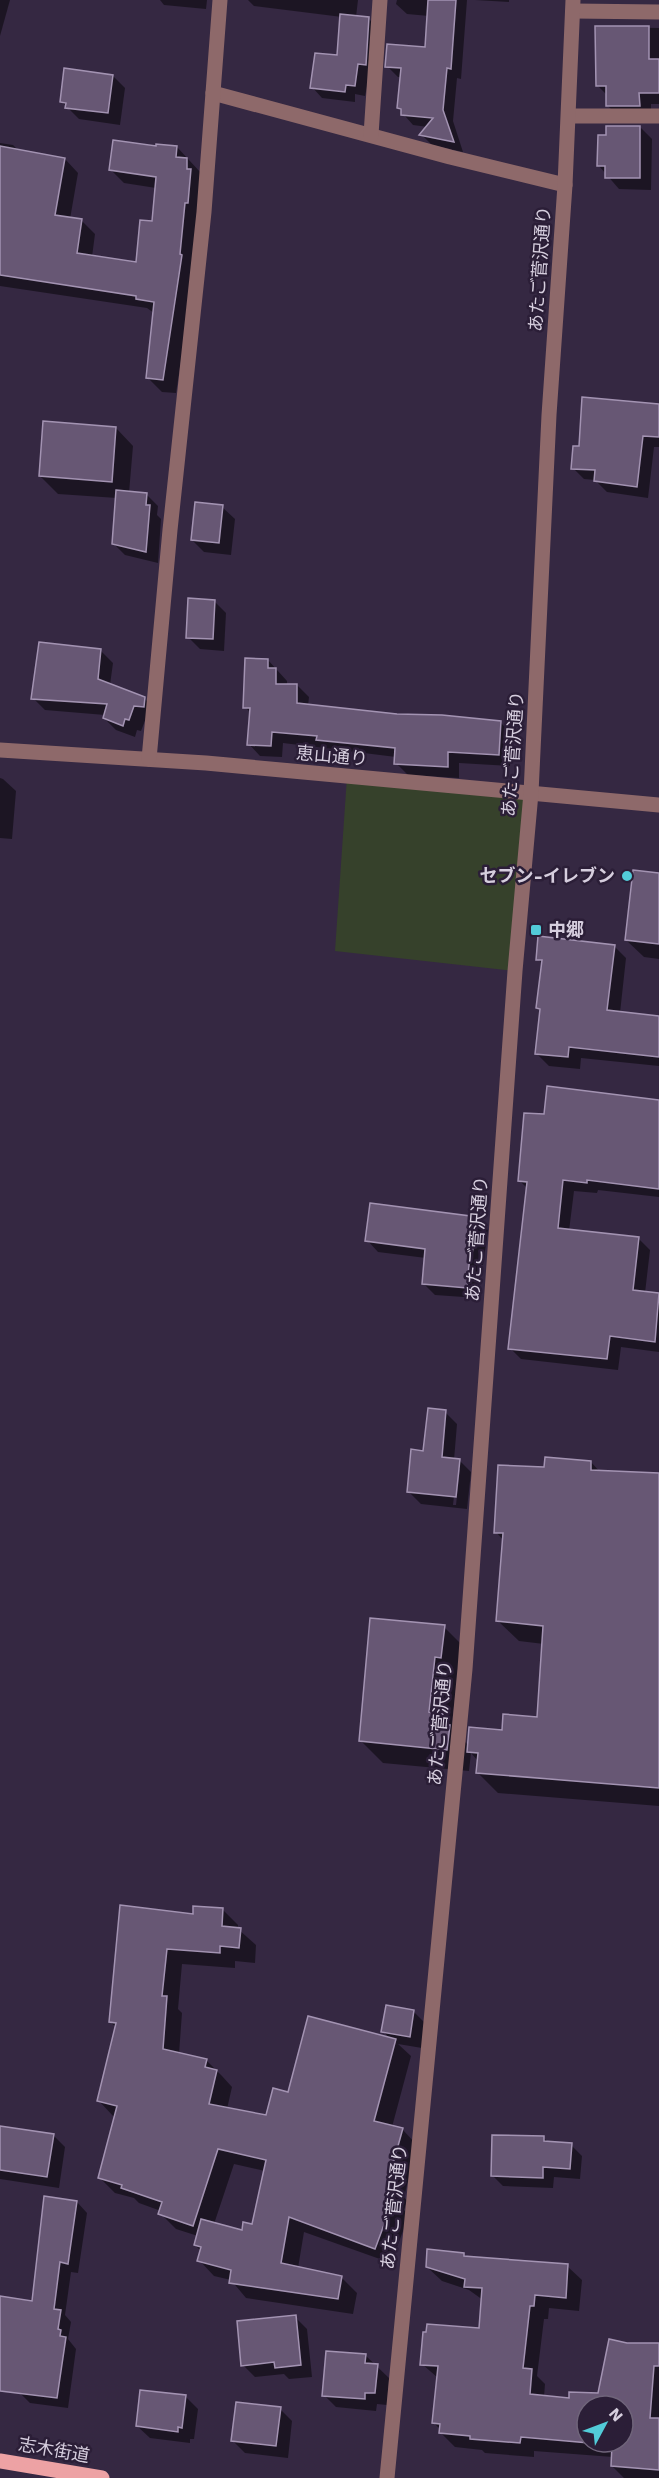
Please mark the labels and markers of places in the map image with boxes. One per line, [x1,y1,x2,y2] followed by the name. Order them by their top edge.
[479,865,615,886] place label: セブン-イレブン
[620,869,634,883] marker: セブン-イレブン
[548,919,584,940] place label: 中郷
[529,923,543,937] marker: 中郷

